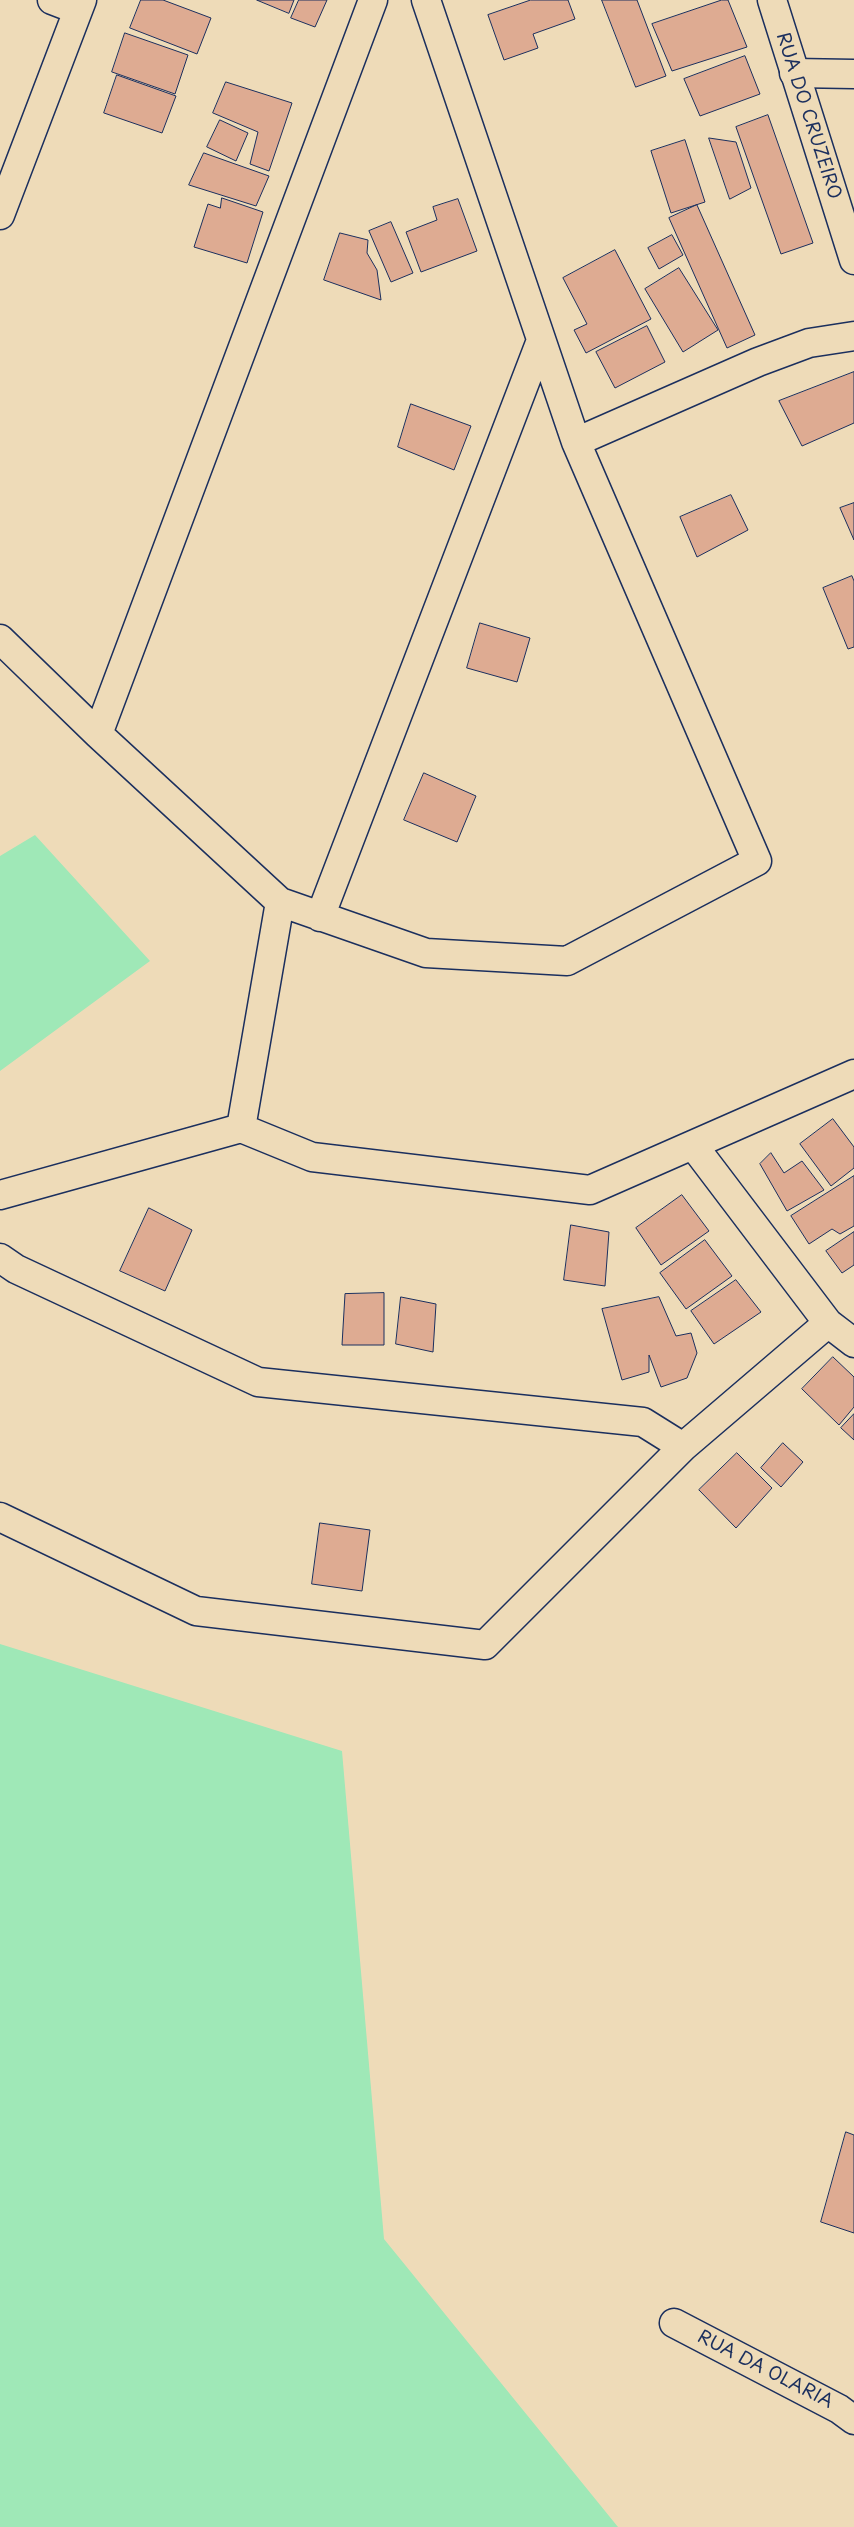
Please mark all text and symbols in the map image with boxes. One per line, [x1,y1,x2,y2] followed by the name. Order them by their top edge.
[771,30,845,202] street label: RUA DO CRUZEIRO
[694,2326,836,2414] street label: RUA DA OLARIA

